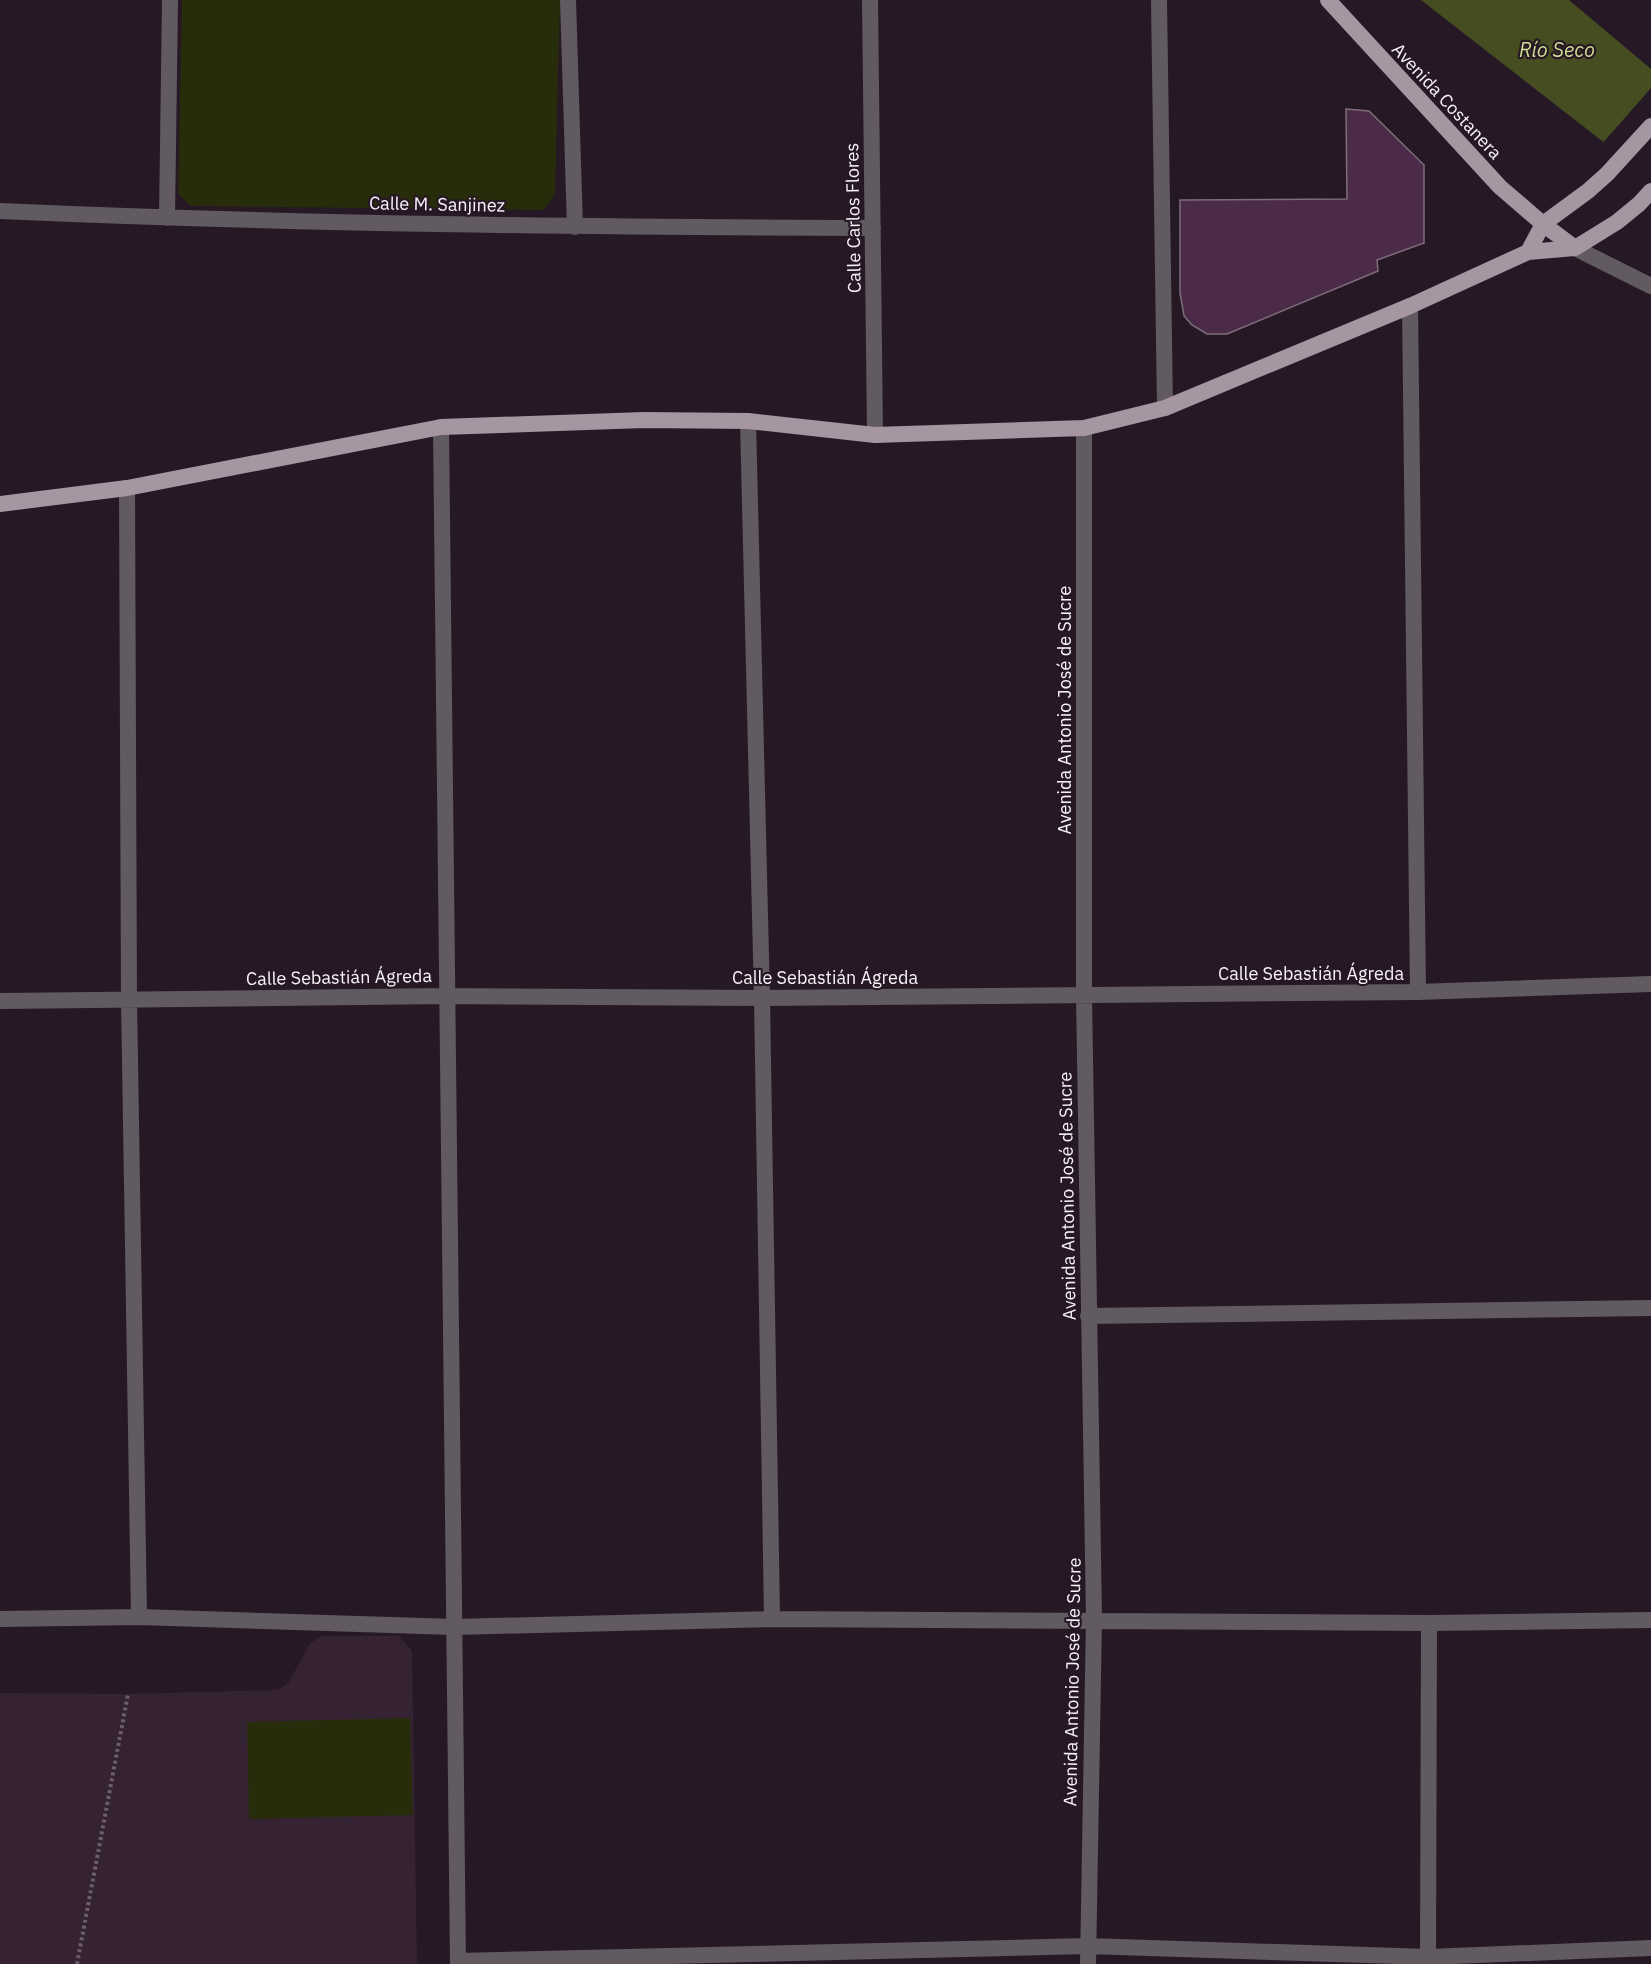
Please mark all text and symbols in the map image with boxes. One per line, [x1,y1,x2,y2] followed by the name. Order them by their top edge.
[1519,36,1595,63] water label: Río Seco
[1387,38,1507,164] street label: Avenida Costanera
[840,143,866,293] street label: Calle Carlos Flores
[369,191,505,217] street label: Calle M. Sanjinez
[1053,585,1076,834] street label: Avenida Antonio José de Sucre
[1218,962,1404,985] street label: Calle Sebastián Ágreda
[246,964,433,990] street label: Calle Sebastián Ágreda
[732,966,918,989] street label: Calle Sebastián Ágreda
[1053,1071,1081,1321] street label: Avenida Antonio José de Sucre
[1058,1557,1086,1807] street label: Avenida Antonio José de Sucre

